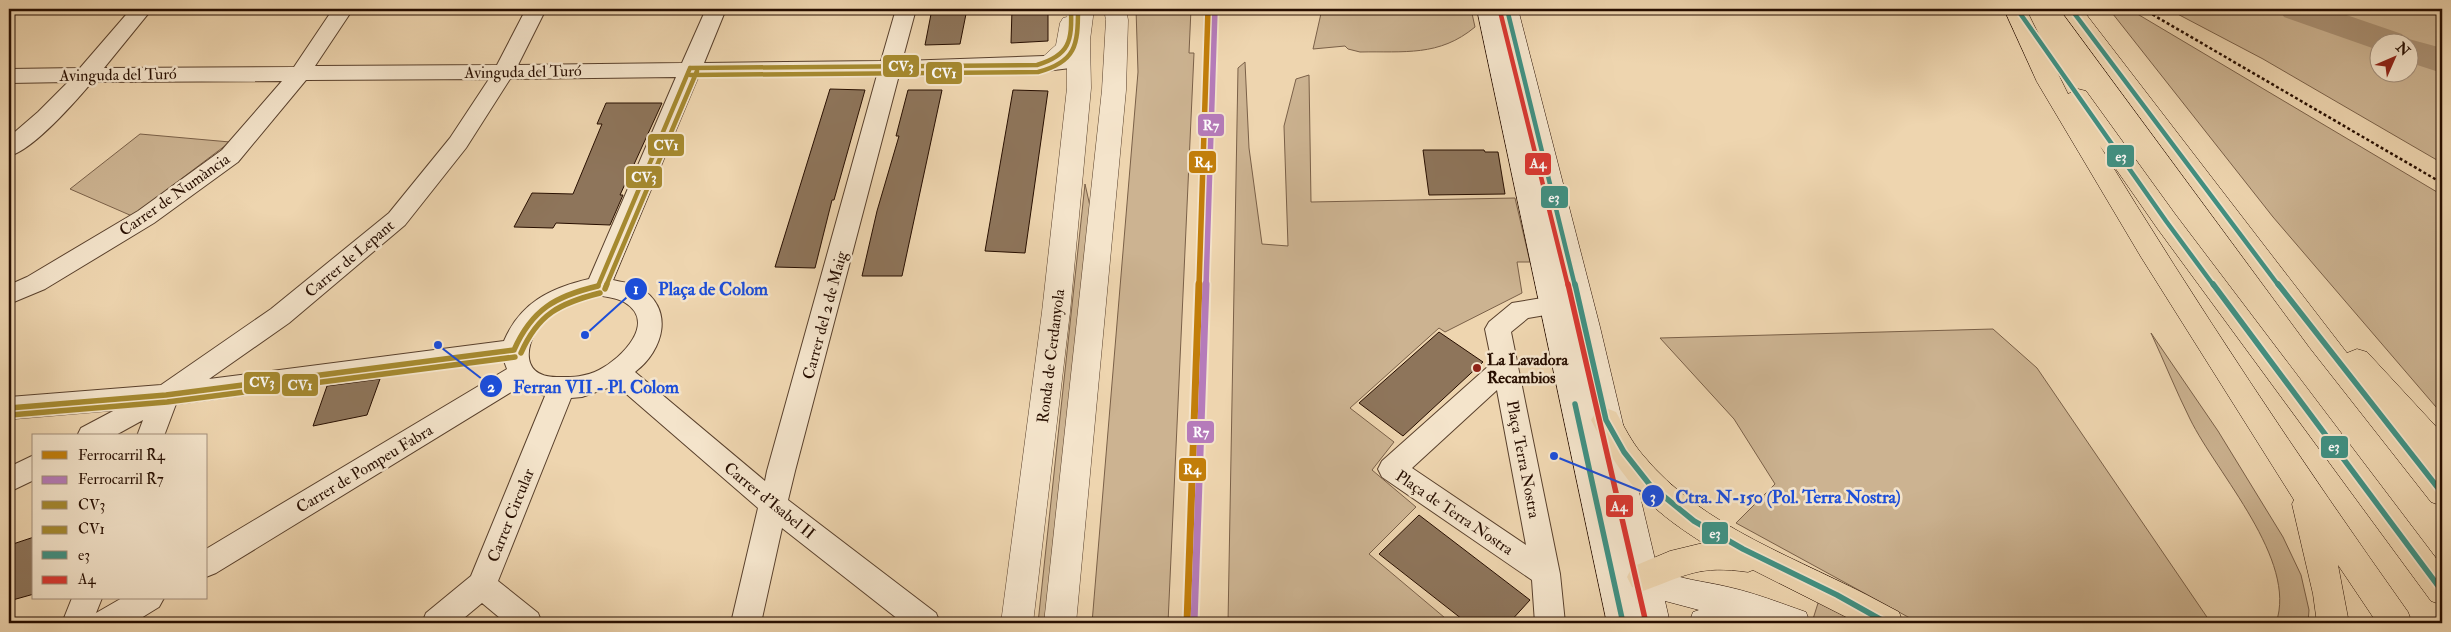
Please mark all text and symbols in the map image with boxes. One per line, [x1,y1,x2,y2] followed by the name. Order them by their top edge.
[2368,32,2418,82] north arrow
[2392,38,2414,60] text: N
[882,54,920,78] line badge: CV3
[888,58,914,75] text: CV3
[463,61,582,83] street label: Avinguda del Turó
[925,61,963,85] line badge: CV1
[58,64,177,86] street label: Avinguda del Turó
[931,65,957,82] text: CV1
[1197,113,1225,137] line badge: R7
[1203,117,1220,134] text: R7
[647,133,685,157] line badge: CV1
[653,137,679,154] text: CV1
[2106,144,2135,168] line badge: e3
[2115,148,2127,165] text: e3
[115,149,234,241] street label: Carrer de Numància
[1188,150,1217,174] line badge: R4
[1524,152,1552,176] line badge: A4
[1194,154,1213,171] text: R4
[1529,155,1548,172] text: A4
[625,165,663,189] line badge: CV3
[631,169,657,186] text: CV3
[1540,185,1569,209] line badge: e3
[1548,189,1560,206] text: e3
[301,216,399,303] street label: Carrer de Lepant
[798,248,852,381] street label: Carrer del 2 de Maig
[623,273,778,306] callout: Plaça de Colom
[658,278,769,301] text: Plaça de Colom
[633,280,639,299] text: 1
[1033,288,1069,424] street label: Ronda de Cerdanyola
[1487,350,1568,388] place label: La Lavadora Recambios
[1471,362,1483,374] marker: La Lavadora Recambios
[478,370,689,403] callout: Ferran VII - Pl. Colom
[243,371,281,395] line badge: CV3
[281,373,319,397] line badge: CV1
[249,374,275,391] text: CV3
[513,376,680,399] text: Ferran VII - Pl. Colom
[287,377,313,394] text: CV1
[487,378,495,397] text: 2
[1502,399,1544,520] street label: Plaça Terra Nostra
[293,420,437,518] street label: Carrer de Pompeu Fabra
[1186,420,1215,444] line badge: R7
[1193,424,1210,441] text: R7
[32,434,208,600] legend
[2320,435,2349,459] line badge: e3
[2328,438,2340,455] text: e3
[78,446,166,465] text: Ferrocarril R4
[1178,457,1207,482] line badge: R4
[720,458,819,544] street label: Carrer d'Isabel II
[1183,461,1202,478] text: R4
[483,466,539,565] street label: Carrer Circular
[1392,466,1517,560] street label: Plaça de Terra Nostra
[78,470,164,489] text: Ferrocarril R7
[1641,480,1911,513] callout: Ctra. N-150 (Pol. Terra Nostra)
[1675,486,1901,509] text: Ctra. N-150 (Pol. Terra Nostra)
[1650,488,1656,507] text: 3
[1605,494,1634,518] line badge: A4
[78,496,105,515] text: CV3
[1610,498,1629,515] text: A4
[78,520,105,539] text: CV1
[1701,521,1729,545] line badge: e3
[1709,525,1721,542] text: e3
[78,546,90,565] text: e3
[77,570,97,589] text: A4

